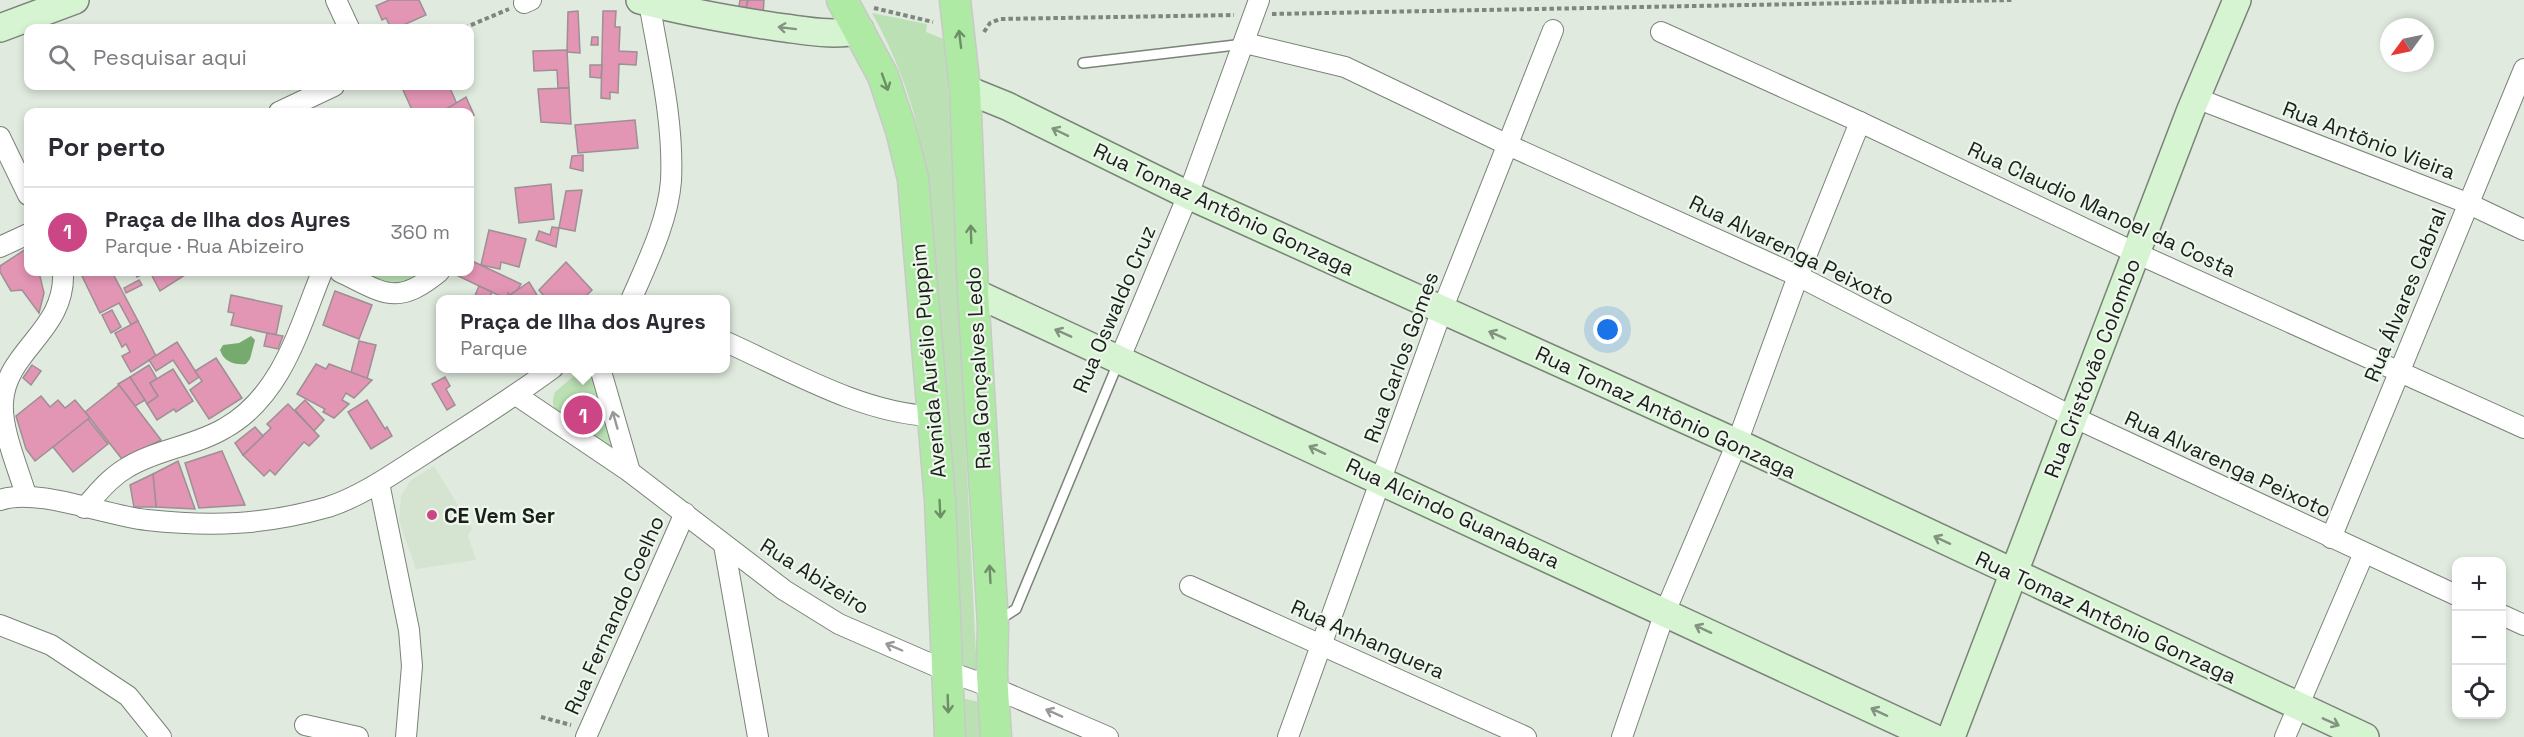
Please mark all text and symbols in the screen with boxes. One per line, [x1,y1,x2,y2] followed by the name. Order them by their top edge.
[2380,18,2434,72] north arrow
[778,22,798,33] one-way arrow
[24,24,474,90] search box
[955,30,966,49] one-way arrow
[45,41,78,74] icon: search
[93,43,247,71] text: Pesquisar aqui
[880,73,891,91] one-way arrow
[2279,95,2459,185] street label: Rua Antõnio Vieira
[1051,125,1069,137] one-way arrow
[48,130,165,164] text: Por perto
[1964,135,2240,283] street label: Rua Claudio Manoel da Costa
[1089,137,1359,281] street label: Rua Tomaz Antônio Gonzaga
[1685,189,1899,311] street label: Rua Alvarenga Peixoto
[2358,204,2452,386] street label: Rua Álvares Cabral
[105,205,351,233] text: Praça de Ilha dos Ayres
[63,219,72,245] text: 1
[391,219,450,245] text: 360 m
[1067,221,1161,397] street label: Rua Oswaldo Cruz
[965,224,977,244] one-way arrow
[105,233,304,259] text: Parque · Rua Abizeiro
[904,243,952,479] street label: Avenida Aurélio Puppim
[2038,254,2146,482] street label: Rua Cristóvão Colombo
[959,266,997,470] street label: Rua Gonçalves Ledo
[1358,268,1444,446] street label: Rua Carlos Gomes
[436,295,730,373] popup
[460,307,706,335] text: Praça de Ilha dos Ayres
[1593,315,1622,344] your location
[1055,326,1073,338] one-way arrow
[1489,329,1507,340] one-way arrow
[460,335,528,361] text: Parque
[1531,340,1801,484] street label: Rua Tomaz Antônio Gonzaga
[564,392,602,438] pin: 1
[2120,404,2336,524] street label: Rua Alvarenga Peixoto
[609,411,620,430] one-way arrow
[1308,443,1326,455] one-way arrow
[1342,452,1564,574] street label: Rua Alcindo Guanabara
[935,499,946,519] one-way arrow
[444,502,555,529] place label: CE Vem Ser
[425,508,439,522] marker: CE Vem Ser
[558,511,670,719] street label: Rua Fernando Coelho
[755,532,875,620] street label: Rua Abizeiro
[1933,533,1951,545] one-way arrow
[1971,545,2241,689] street label: Rua Tomaz Antônio Gonzaga
[2452,557,2506,719] map controls
[2452,557,2506,611] button: +
[985,564,996,584] one-way arrow
[1287,593,1449,685] street label: Rua Anhanguera
[2452,611,2506,665] button: −
[1694,623,1712,635] one-way arrow
[885,641,903,653] one-way arrow
[2452,665,2506,719] button: locate
[943,694,954,714] one-way arrow
[1871,706,1889,718] one-way arrow
[1046,707,1064,719] one-way arrow
[2321,716,2339,728] one-way arrow

